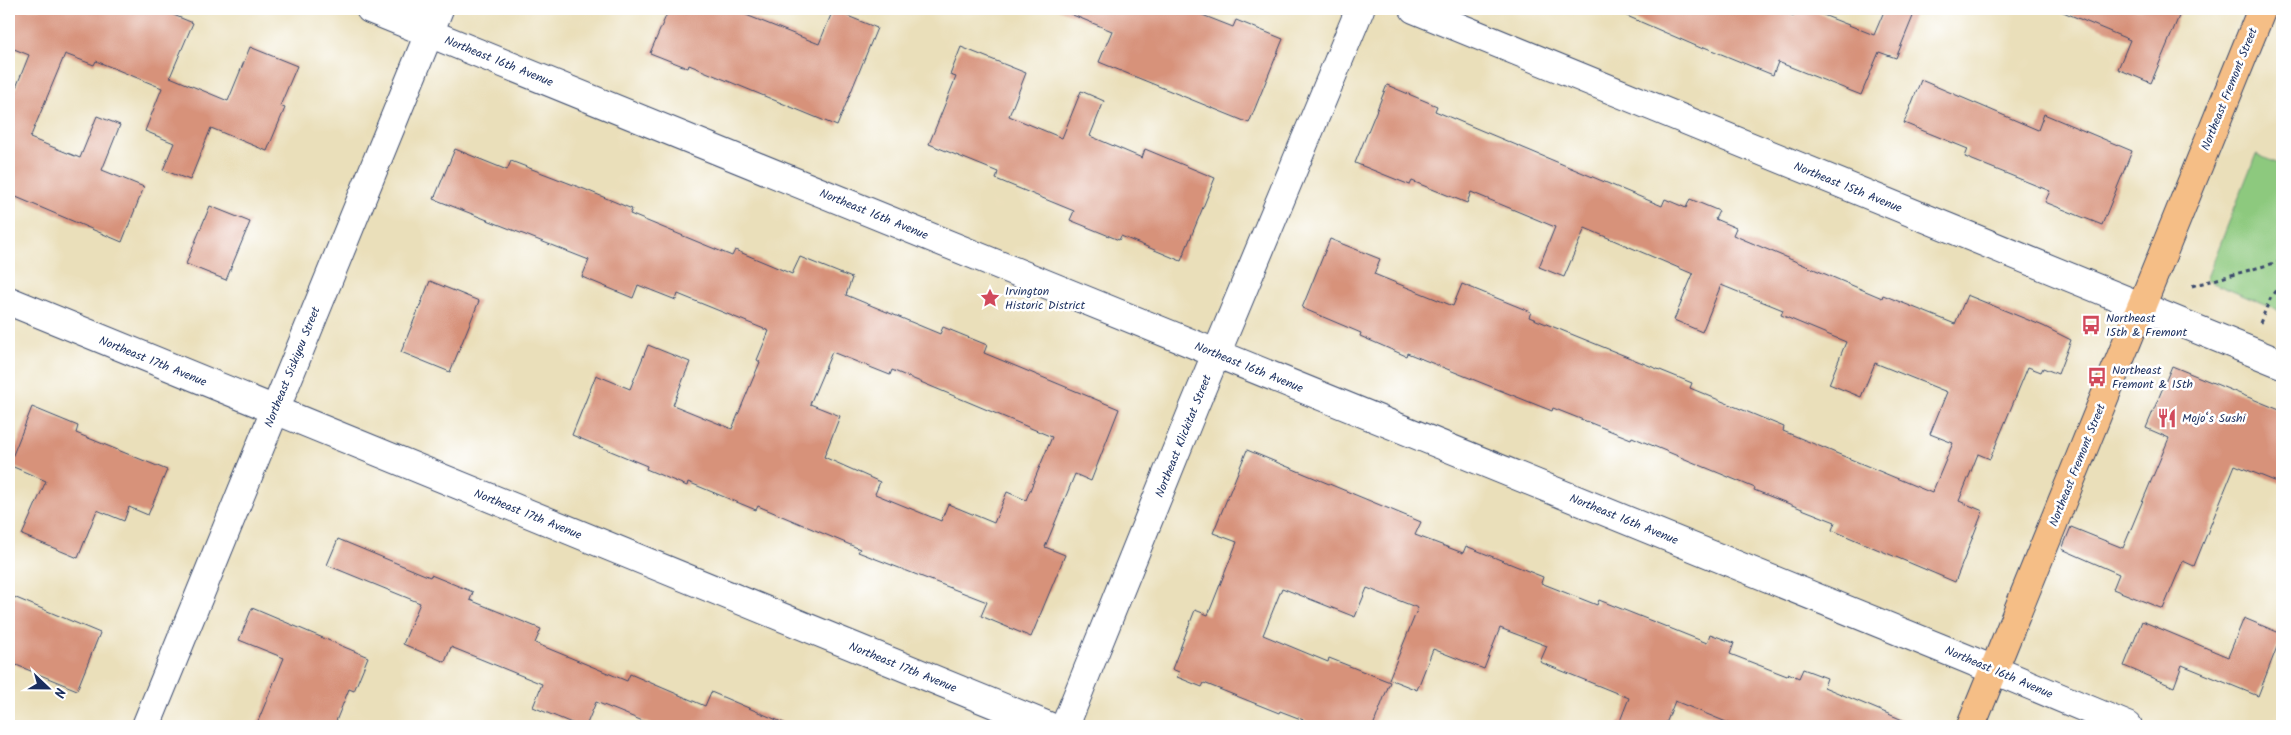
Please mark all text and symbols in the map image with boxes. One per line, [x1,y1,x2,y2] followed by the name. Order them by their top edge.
[2196,25,2263,154] street label: Northeast Fremont Street
[442,31,557,92] street label: Northeast 16th Avenue
[1791,157,1906,218] street label: Northeast 15th Avenue
[817,184,932,245] street label: Northeast 16th Avenue
[1005,282,1086,315] place label: Irvington Historic District
[979,287,1001,309] place icon: Irvington Historic District
[259,303,326,431] street label: Northeast Siskiyou Street
[2106,309,2187,342] place label: Northeast 15th & Fremont
[2080,314,2102,336] bus stop icon: Northeast 15th & Fremont
[96,331,210,392] street label: Northeast 17th Avenue
[1192,337,1307,398] street label: Northeast 16th Avenue
[2112,361,2193,394] place label: Northeast Fremont & 15th
[2086,366,2108,388] bus stop icon: Northeast Fremont & 15th
[1150,372,1217,501] street label: Northeast Klickitat Street
[2044,401,2111,530] street label: Northeast Fremont Street
[2156,407,2178,429] restaurant icon: Mojo‘s Sushi
[2182,409,2246,428] place label: Mojo‘s Sushi
[471,484,585,545] street label: Northeast 17th Avenue
[1567,489,1682,550] street label: Northeast 16th Avenue
[846,637,960,698] street label: Northeast 17th Avenue
[1942,641,2056,704] street label: Northeast 16th Avenue
[22,662,72,712] north arrow
[47,684,71,701] text: N

